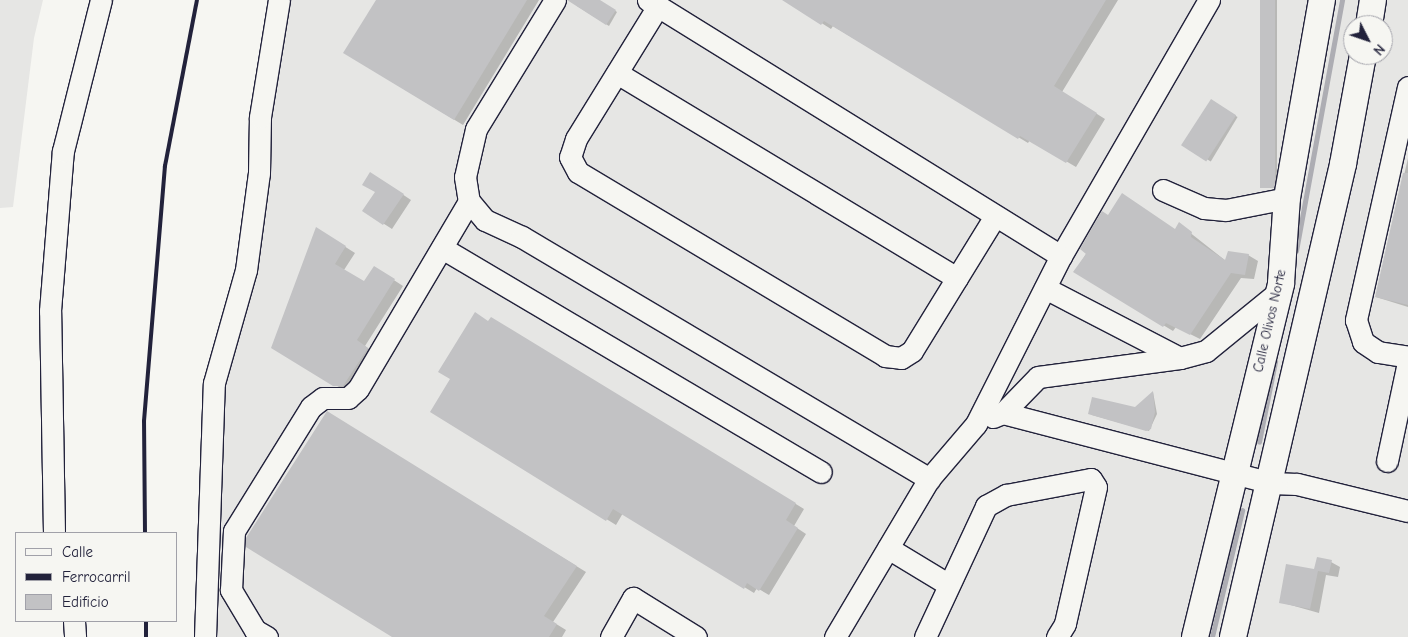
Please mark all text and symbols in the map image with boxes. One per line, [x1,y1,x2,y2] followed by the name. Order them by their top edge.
[1343,15,1393,65] north arrow
[1370,40,1388,59] text: N
[1250,268,1290,374] street label: Calle Olivos Norte
[15,532,178,622] legend
[62,543,93,561] text: Calle
[62,568,130,586] text: Ferrocarril
[62,593,109,611] text: Edificio

